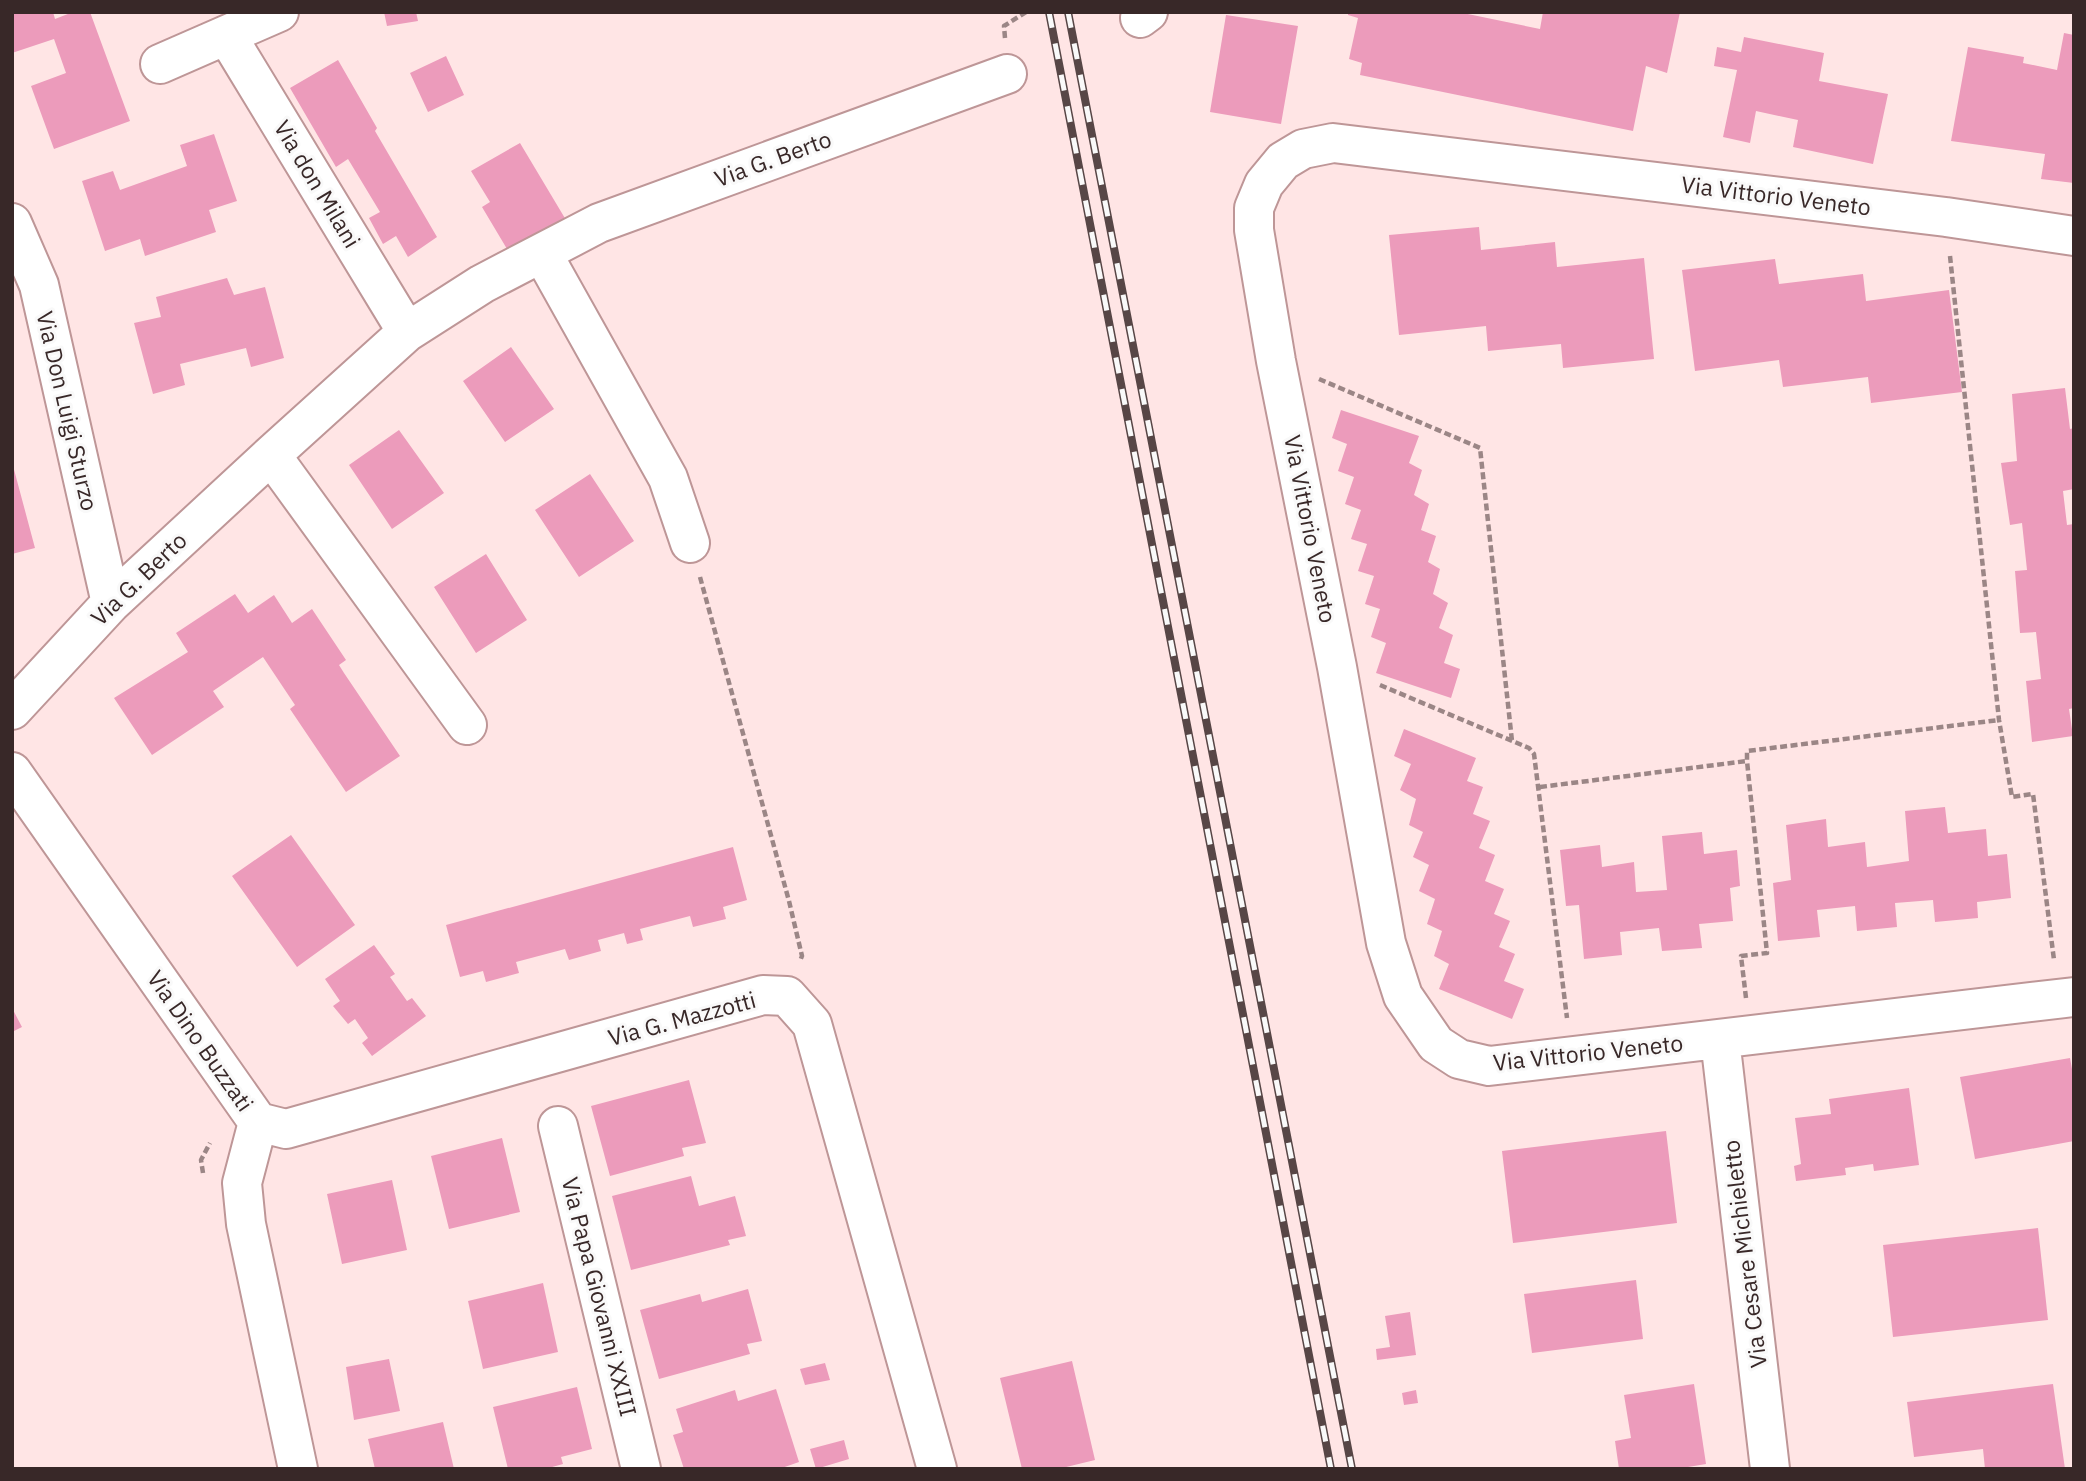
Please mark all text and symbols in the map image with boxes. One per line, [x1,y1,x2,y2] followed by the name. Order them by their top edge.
[268,114,368,253] street label: Via don Milani
[710,123,835,193] street label: Via G. Berto
[1680,168,1873,222] street label: Via Vittorio Veneto
[30,308,106,514] street label: Via Don Luigi Sturzo
[1278,432,1344,625] street label: Via Vittorio Veneto
[84,525,193,632] street label: Via G. Berto
[141,964,261,1117] street label: Via Dino Buzzati
[605,984,759,1052] street label: Via G. Mazzotti
[1491,1027,1684,1077] street label: Via Vittorio Veneto
[1715,1138,1773,1370] street label: Via Cesare Michieletto
[556,1174,644,1419] street label: Via Papa Giovanni XXIII

